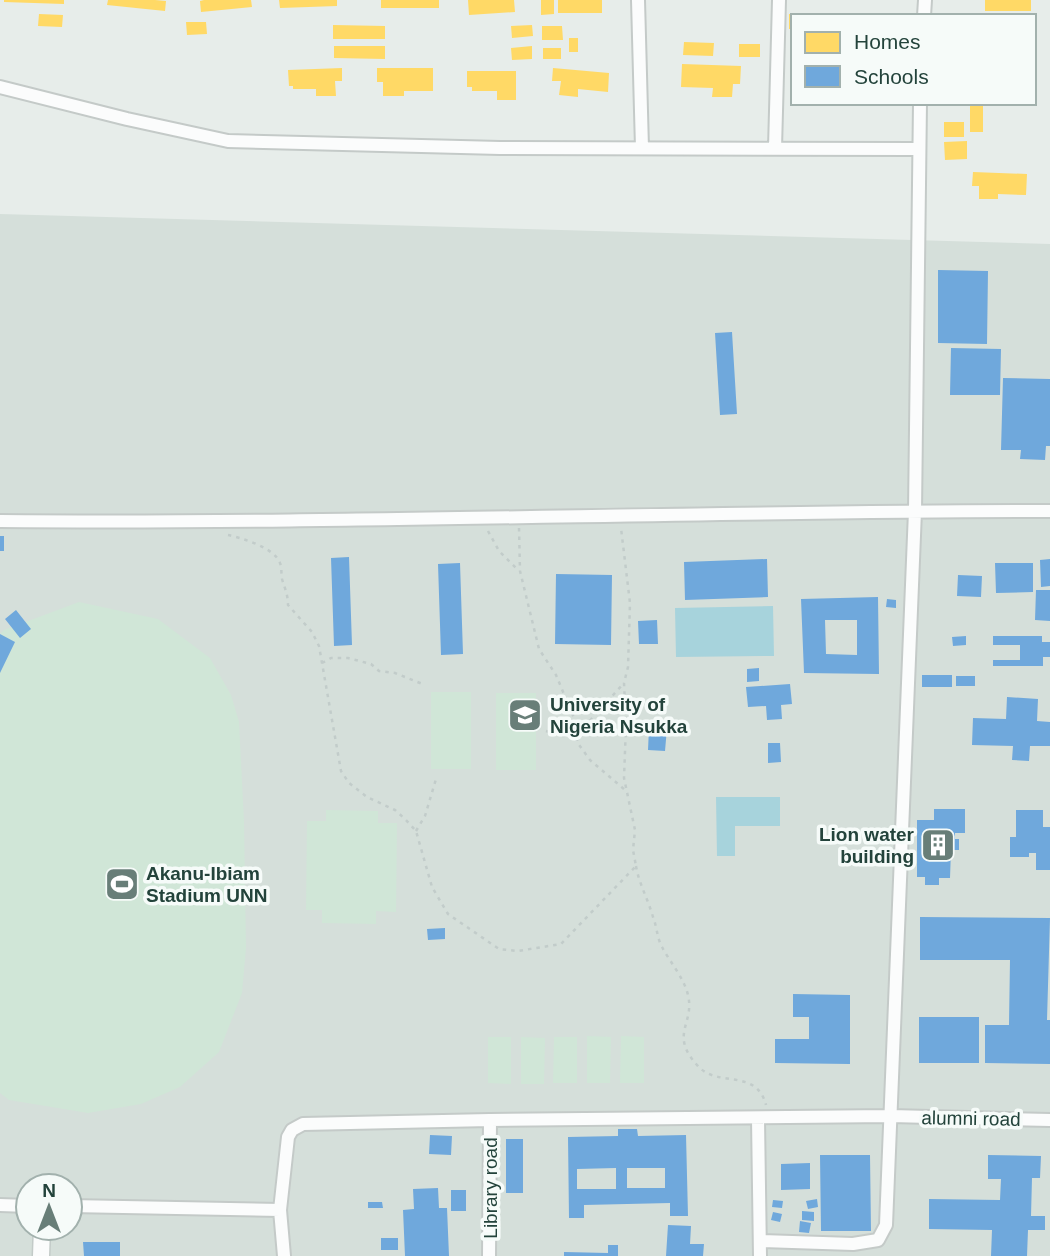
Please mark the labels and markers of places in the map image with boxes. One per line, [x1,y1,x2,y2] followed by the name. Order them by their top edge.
[550,694,688,737] place label: University of Nigeria Nsukka
[506,696,544,734] school or university icon: University of Nigeria Nsukka
[819,824,915,867] place label: Lion water building
[919,826,957,864] building icon: Lion water building
[146,863,267,906] place label: Akanu-Ibiam Stadium UNN
[103,865,141,903] sports icon: Akanu-Ibiam Stadium UNN

